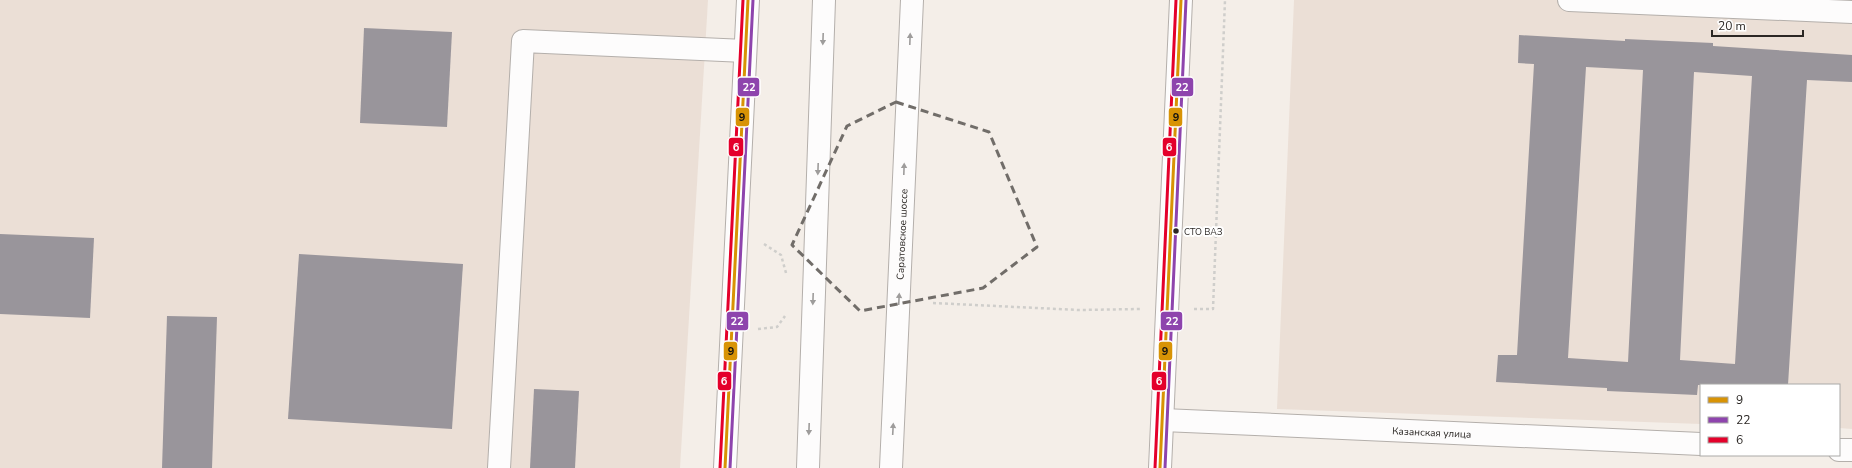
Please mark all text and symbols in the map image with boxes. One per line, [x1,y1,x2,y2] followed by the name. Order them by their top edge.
[1712,12,1803,38] scale bar
[1718,18,1746,34] text: 20 m
[907,32,913,45] one-way arrow
[820,33,826,46] one-way arrow
[737,77,760,97] line badge: 22
[1171,77,1194,97] line badge: 22
[742,80,756,95] text: 22
[1175,80,1189,95] text: 22
[735,107,750,127] line badge: 9
[1168,107,1183,127] line badge: 9
[739,110,746,125] text: 9
[1173,110,1180,125] text: 9
[728,137,744,157] line badge: 6
[1162,137,1177,157] line badge: 6
[733,140,740,155] text: 6
[1166,140,1173,155] text: 6
[815,163,821,176] one-way arrow
[901,163,908,175] one-way arrow
[893,188,912,280] street label: Саратовское шоссе
[1171,226,1181,236] marker: СТО ВАЗ
[1184,226,1223,238] place label: СТО ВАЗ
[810,293,817,305] one-way arrow
[895,293,902,305] one-way arrow
[726,311,749,331] line badge: 22
[1160,311,1183,331] line badge: 22
[730,314,744,329] text: 22
[1165,314,1179,329] text: 22
[723,341,738,361] line badge: 9
[1158,341,1173,361] line badge: 9
[728,344,735,359] text: 9
[1162,344,1169,359] text: 9
[717,371,732,391] line badge: 6
[1151,371,1167,391] line badge: 6
[721,374,728,389] text: 6
[1156,374,1163,389] text: 6
[1700,384,1840,456] legend
[1736,392,1743,408] text: 9
[1736,412,1750,428] text: 22
[806,423,812,436] one-way arrow
[889,423,896,435] one-way arrow
[1392,424,1472,442] street label: Казанская улица
[1736,432,1743,448] text: 6

